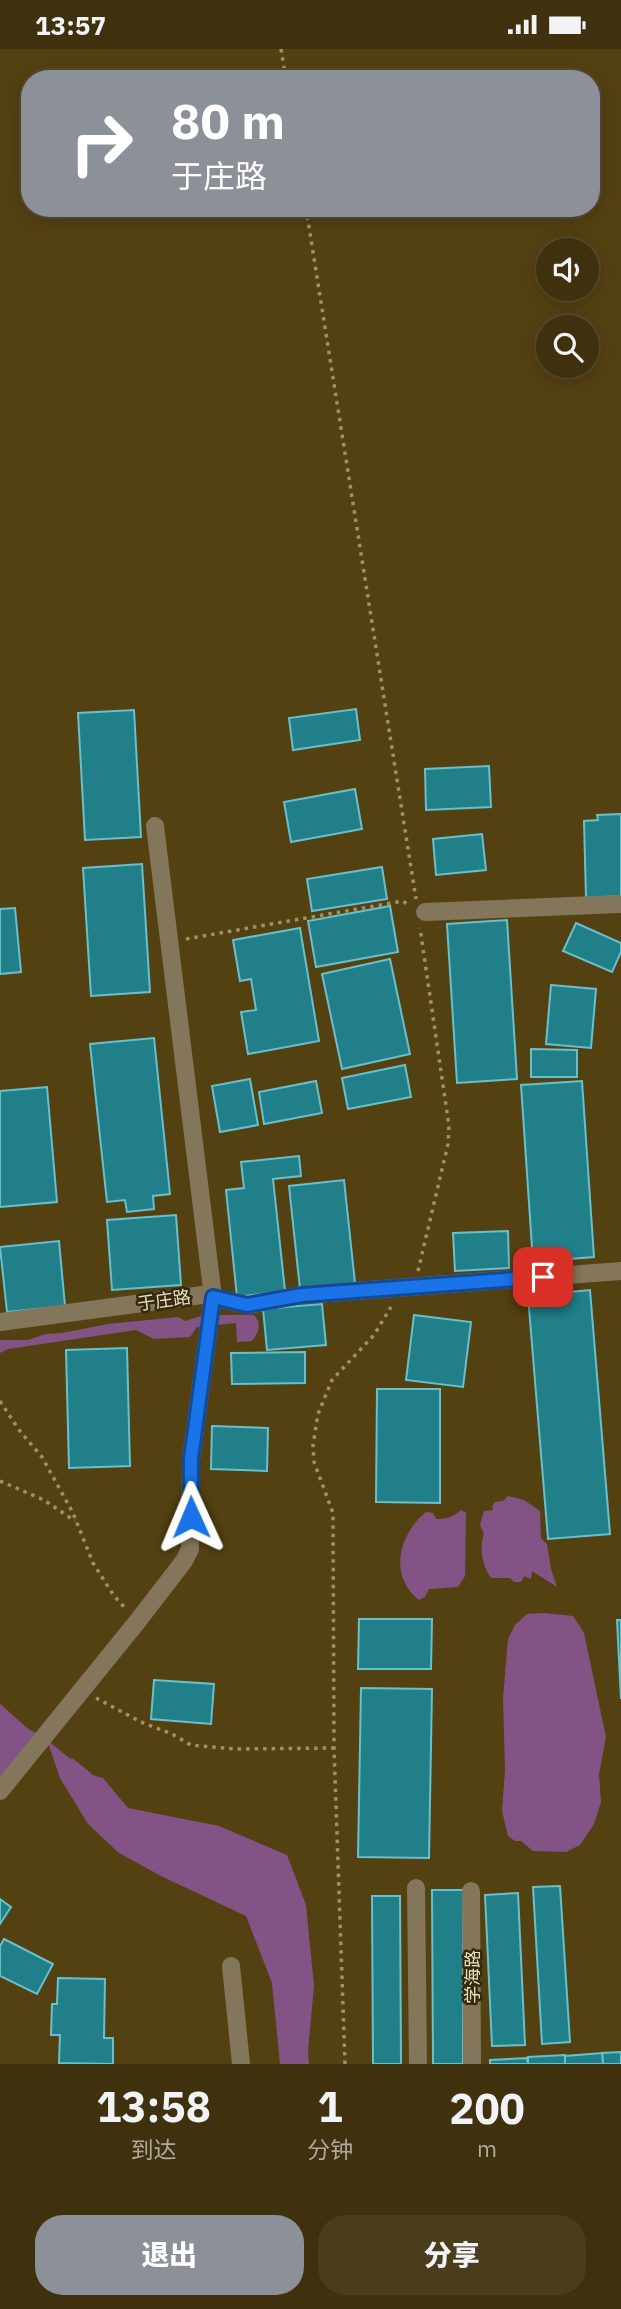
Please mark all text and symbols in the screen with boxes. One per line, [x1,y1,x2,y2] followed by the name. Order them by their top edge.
[35,8,106,42] text: 13:57
[171,89,285,152] text: 80 m
[56,98,147,189] icon: right
[171,155,267,197] text: 于庄路
[536,238,599,378] map controls
[536,238,599,301] button: sound
[536,315,599,378] button: search
[513,1247,573,1307] pin
[524,1258,562,1296] icon: arrive
[136,1285,192,1315] street label: 于庄路
[154,1480,228,1554] position arrow
[461,1950,484,2004] street label: 学海路
[96,2079,211,2134] text: 13:58
[317,2079,343,2134] text: 1
[449,2081,525,2136] text: 200
[477,2133,497,2163] text: m
[131,2134,177,2164] text: 到达
[307,2134,353,2164] text: 分钟
[35,2215,304,2295] button: 退出
[318,2215,586,2295] button: 分享

